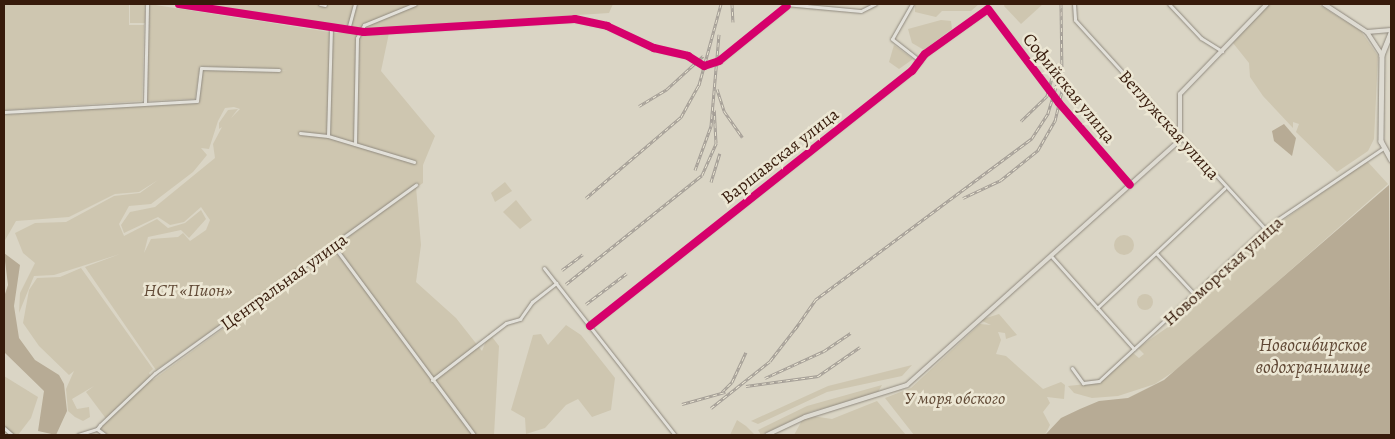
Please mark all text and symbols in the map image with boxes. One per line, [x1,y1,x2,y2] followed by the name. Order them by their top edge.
[1018,29,1120,147] street label: Софийская улица
[1114,66,1224,184] street label: Ветлужская улица
[717,103,843,209] street label: Варшавская улица
[1159,211,1287,331] street label: Новоморская улица
[217,229,351,335] street label: Центральная улица
[144,279,232,301] park label: НСТ «Пион»
[1256,335,1370,379] water label: Новосибирское водохранилище
[905,387,1005,409] park label: У моря обского

